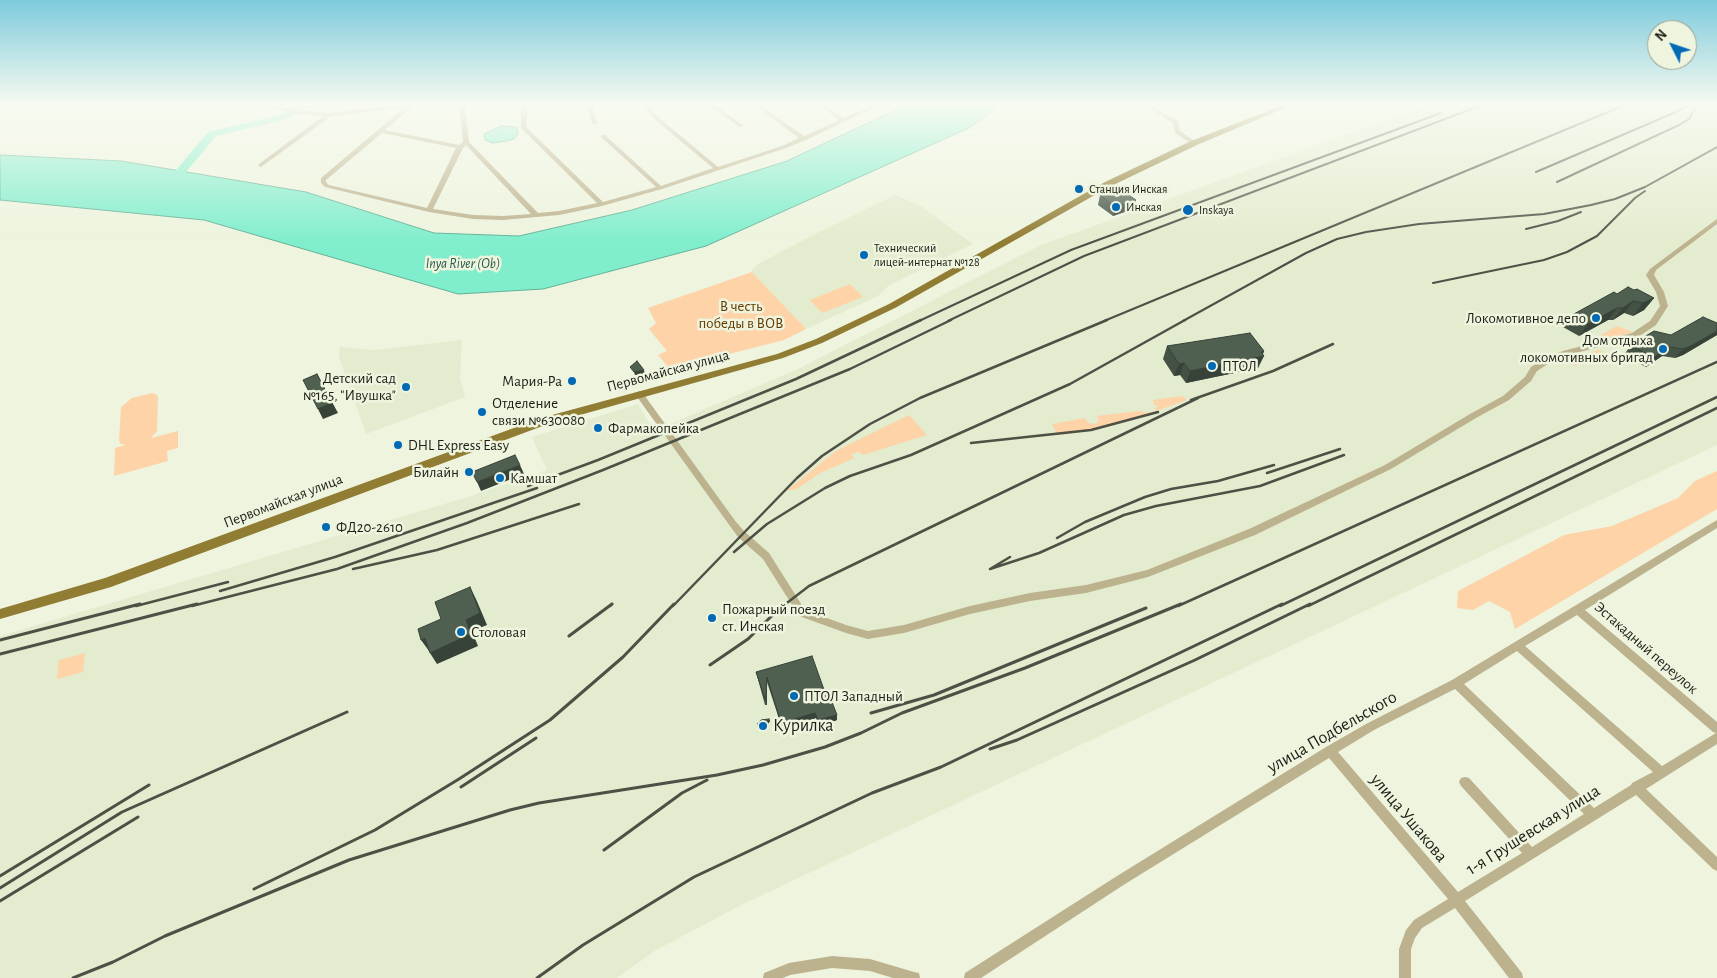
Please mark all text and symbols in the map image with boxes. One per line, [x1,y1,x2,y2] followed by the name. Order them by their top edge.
[1647,20,1697,70] north arrow
[1653,28,1670,44] text: N
[1089,182,1167,196] place label: Станция Инская
[1073,183,1085,195] marker: Станция Инская
[1126,200,1162,214] place label: Инская
[1110,201,1122,213] marker: Инская
[1181,203,1195,217] marker: Inskaya
[1199,203,1234,217] place label: Inskaya
[874,241,980,269] place label: Технический лицей-интернат №128
[858,249,870,261] marker: Технический лицей-интернат №128
[426,256,500,272] water label: Inya River (Ob)
[698,297,784,332] park label: В честь победы в ВОВ
[1466,309,1586,327] place label: Локомотивное депо
[1590,312,1602,324] marker: Локомотивное депо
[1520,331,1653,366] place label: Дом отдыха локомотивных бригад
[1657,343,1669,355] marker: Дом отдыха локомотивных бригад
[605,346,731,396] street label: Первомайская улица
[1222,357,1257,375] place label: ПТОЛ
[1206,360,1218,372] marker: ПТОЛ
[303,369,396,404] place label: Детский сад №165, "Ивушка"
[502,372,562,390] place label: Мария-Ра
[566,375,578,387] marker: Мария-Ра
[400,381,412,393] marker: Детский сад №165, "Ивушка"
[492,394,585,429] place label: Отделение связи №630080
[476,406,488,418] marker: Отделение связи №630080
[608,419,699,437] place label: Фармакопейка
[592,422,604,434] marker: Фармакопейка
[408,436,509,454] place label: DHL Express Easy
[392,439,404,451] marker: DHL Express Easy
[413,463,459,481] place label: Билайн
[463,466,475,478] marker: Билайн
[510,469,557,487] place label: Камшат
[221,470,345,532] street label: Первомайская улица
[494,472,506,484] marker: Камшат
[336,518,403,536] place label: ФД20-2610
[320,521,332,533] marker: ФД20-2610
[1590,598,1702,698] street label: Эстакадный переулок
[722,600,825,635] place label: Пожарный поезд ст. Инская
[706,612,718,624] marker: Пожарный поезд ст. Инская
[471,623,526,641] place label: Столовая
[455,626,467,638] marker: Столовая
[1263,686,1401,778] street label: улица Подбельского
[804,687,903,705] place label: ПТОЛ Западный
[788,690,800,702] marker: ПТОЛ Западный
[773,715,834,737] place label: Курилка
[757,720,769,732] marker: Курилка
[1366,769,1452,867] street label: улица Ушакова
[1462,780,1604,880] street label: 1-я Грушевская улица

